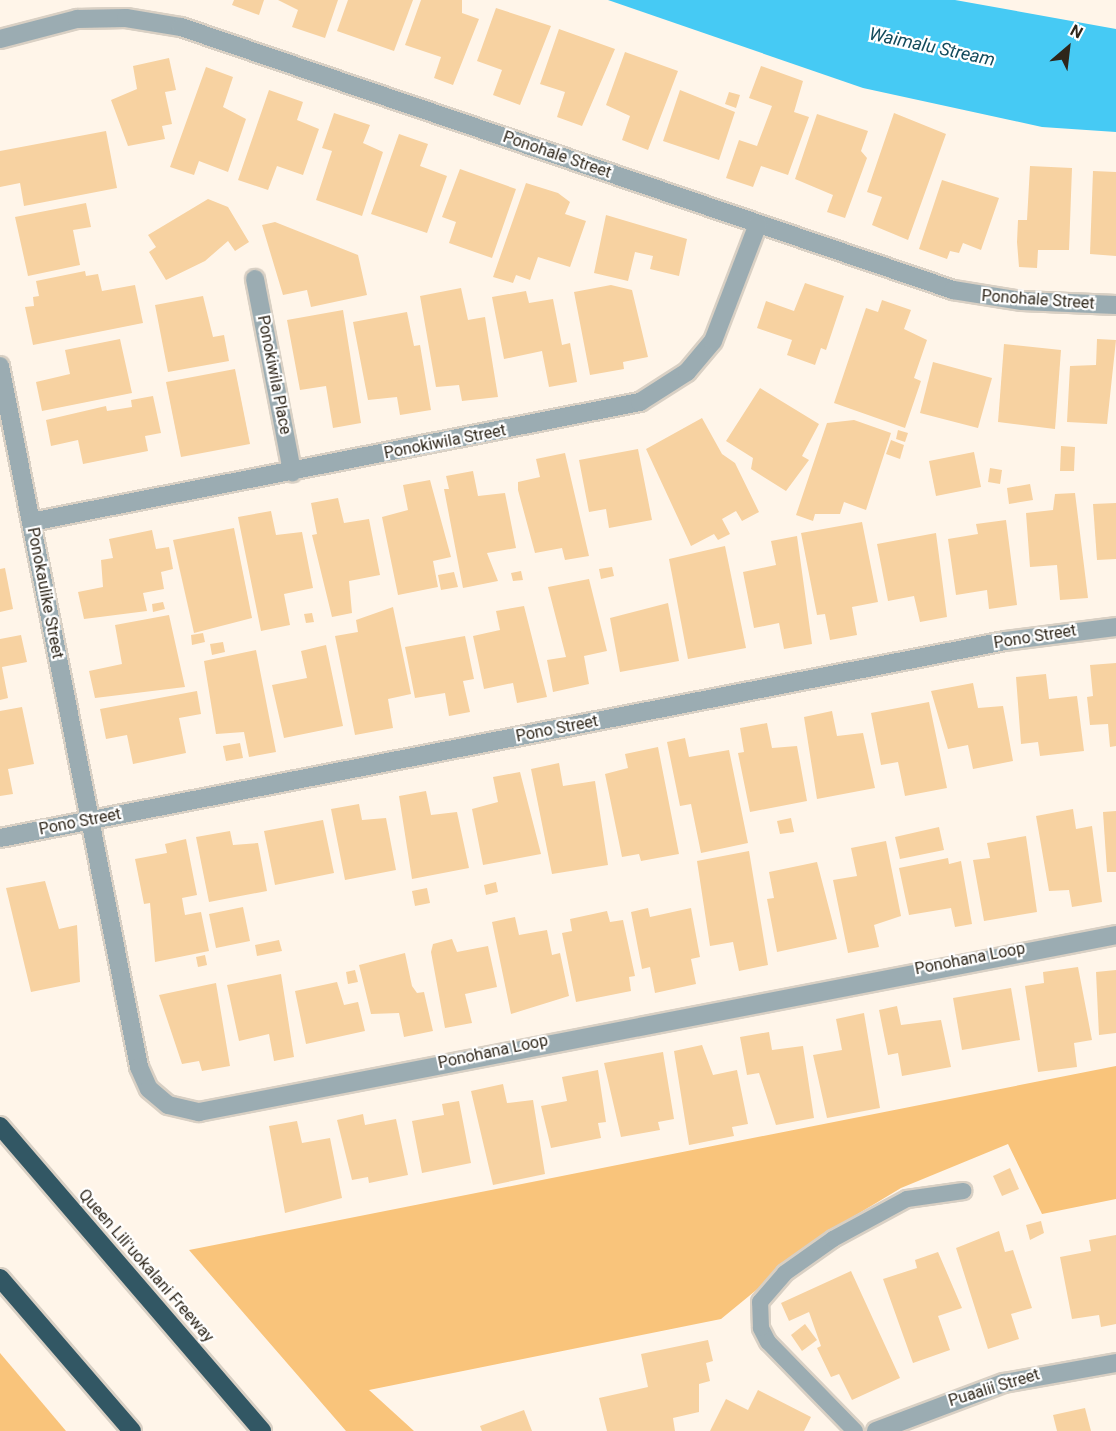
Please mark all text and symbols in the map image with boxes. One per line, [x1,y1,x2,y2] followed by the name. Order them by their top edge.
[1038,18,1098,78] north arrow
[1067,21,1086,43] text: N
[867,23,997,71] water label: Waimalu Stream
[500,128,614,182] street label: Ponohale Street
[981,286,1095,314] street label: Ponohale Street
[253,314,295,436] street label: Ponokiwila Place
[382,421,508,463] street label: Ponokiwila Street
[23,526,67,660] street label: Ponokaulike Street
[992,621,1078,653] street label: Pono Street
[514,712,600,746] street label: Pono Street
[37,805,123,839] street label: Pono Street
[913,939,1027,979] street label: Ponohana Loop
[436,1031,550,1073] street label: Ponohana Loop
[74,1186,218,1346] street label: Queen Liliʻuokalani Freeway
[946,1365,1042,1411] street label: Puaalii Street

